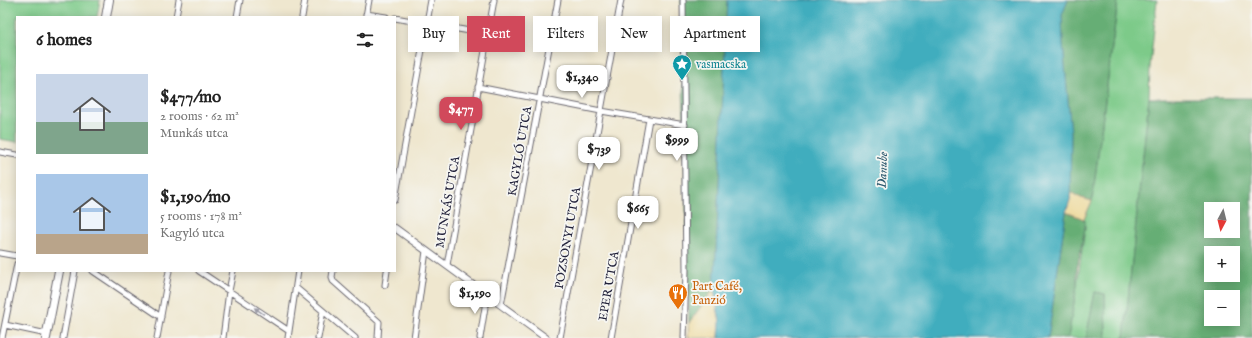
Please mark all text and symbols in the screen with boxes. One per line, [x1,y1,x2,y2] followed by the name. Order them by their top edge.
[408,16,459,52] chip: Buy
[467,16,525,52] chip: Rent
[533,16,598,52] chip: Filters
[606,16,662,52] chip: New
[670,16,760,52] chip: Apartment
[354,29,376,51] icon: filters
[36,30,92,51] text: 6 homes
[671,53,693,81] place icon: vasmacska
[696,57,747,72] place label: vasmacska
[549,65,615,99] pin: $1,340
[565,69,599,86] text: $1,340
[160,87,221,108] text: $477/mo
[68,90,116,138] icon: home
[437,97,485,131] pin: $477
[448,101,474,118] text: $477
[504,104,535,197] street label: KAGYLÓ UTCA
[160,108,239,125] text: 2 rooms · 62 m²
[160,125,228,142] text: Munkás utca
[653,128,701,162] pin: $999
[665,132,689,149] text: $999
[575,137,623,171] pin: $739
[587,141,611,158] text: $739
[874,151,892,188] water label: Danube
[432,154,464,249] street label: MUNKÁS UTCA
[552,185,585,290] street label: POZSONYI UTCA
[160,187,230,208] text: $1,190/mo
[68,190,116,238] icon: home
[614,196,662,230] pin: $665
[627,200,649,217] text: $665
[1204,202,1240,238] north arrow
[1204,202,1240,326] map controls
[160,208,242,225] text: 5 rooms · 178 m²
[160,225,225,242] text: Kagyló utca
[1204,246,1240,282] button: +
[595,249,623,322] street label: EPER UTCA
[692,279,742,308] place label: Part Café, Panzió
[442,281,508,315] pin: $1,190
[667,282,689,310] restaurant icon: Part Café, Panzió
[459,285,491,302] text: $1,190
[1204,290,1240,326] button: −
[254,307,264,315] one-way arrow

